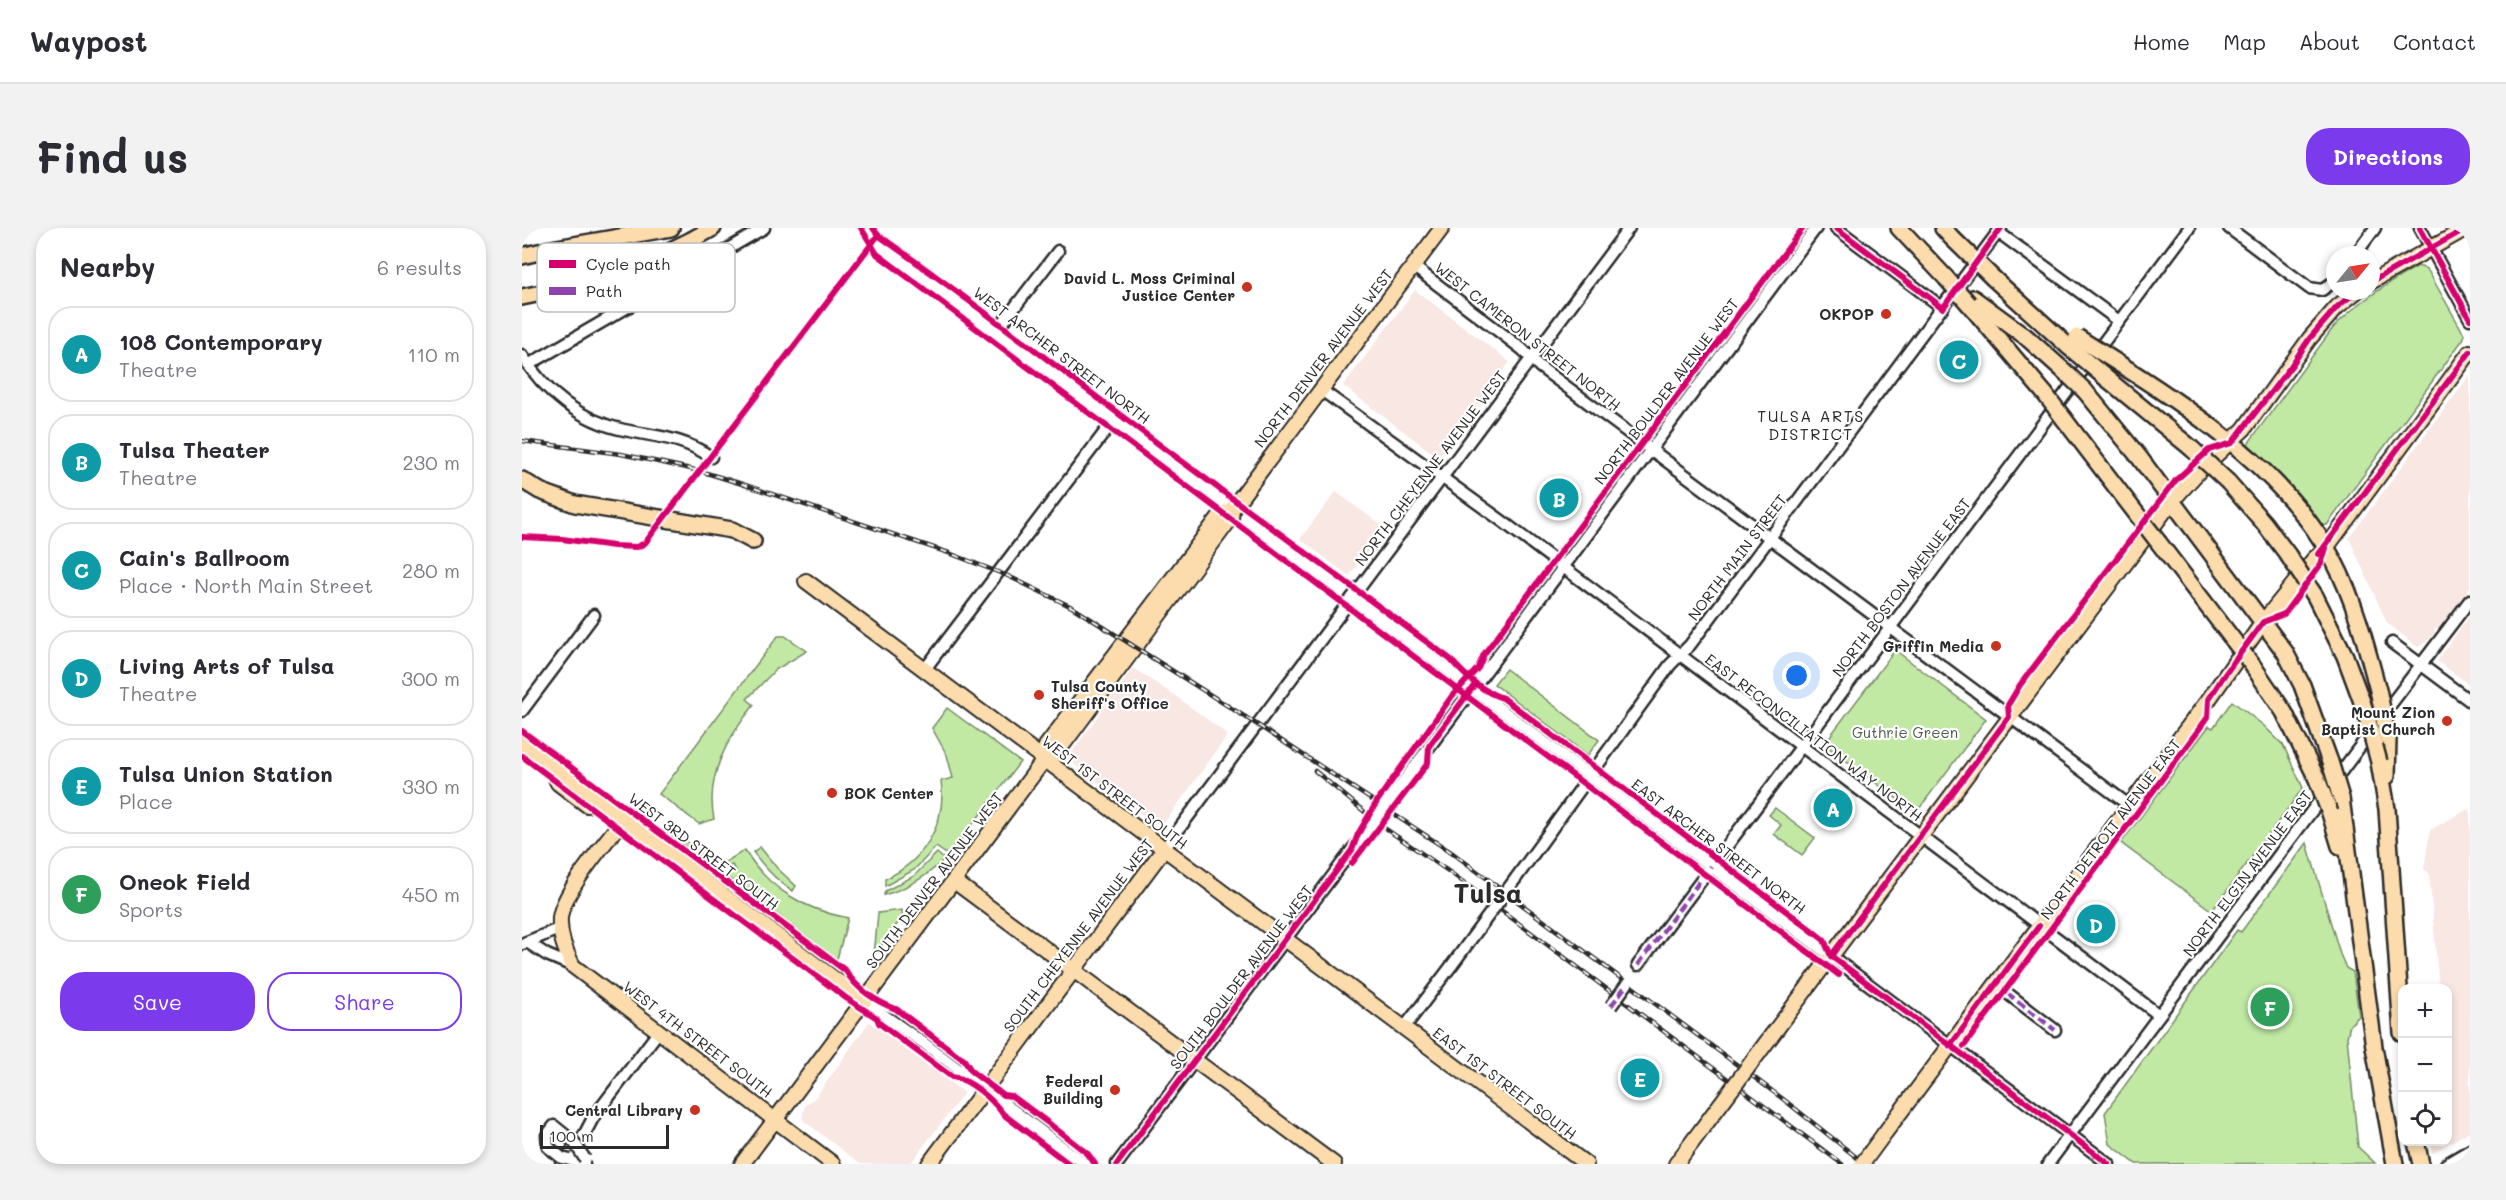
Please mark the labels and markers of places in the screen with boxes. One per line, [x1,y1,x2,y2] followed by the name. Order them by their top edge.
[1064,268,1235,305] place label: David L. Moss Criminal Justice Center
[1240,280,1254,294] marker: David L. Moss Criminal Justice Center
[1819,304,1874,324] place label: OKPOP
[1879,307,1893,321] marker: OKPOP
[1940,338,1978,382] pin: C
[1540,476,1578,520] pin: B
[1883,636,1984,656] place label: Griffin Media
[1989,639,2003,653] marker: Griffin Media
[1051,676,1169,713] place label: Tulsa County Sheriff's Office
[1032,688,1046,702] marker: Tulsa County Sheriff's Office
[2321,702,2435,739] place label: Mount Zion Baptist Church
[2440,714,2454,728] marker: Mount Zion Baptist Church
[844,783,934,803] place label: BOK Center
[825,786,839,800] marker: BOK Center
[1814,786,1852,830] pin: A
[2076,902,2116,946] pin: D
[2250,984,2290,1030] pin: F
[1620,1056,1660,1100] pin: E
[1043,1071,1103,1108] place label: Federal Building
[1108,1083,1122,1097] marker: Federal Building
[565,1100,683,1120] place label: Central Library
[688,1103,702,1117] marker: Central Library

